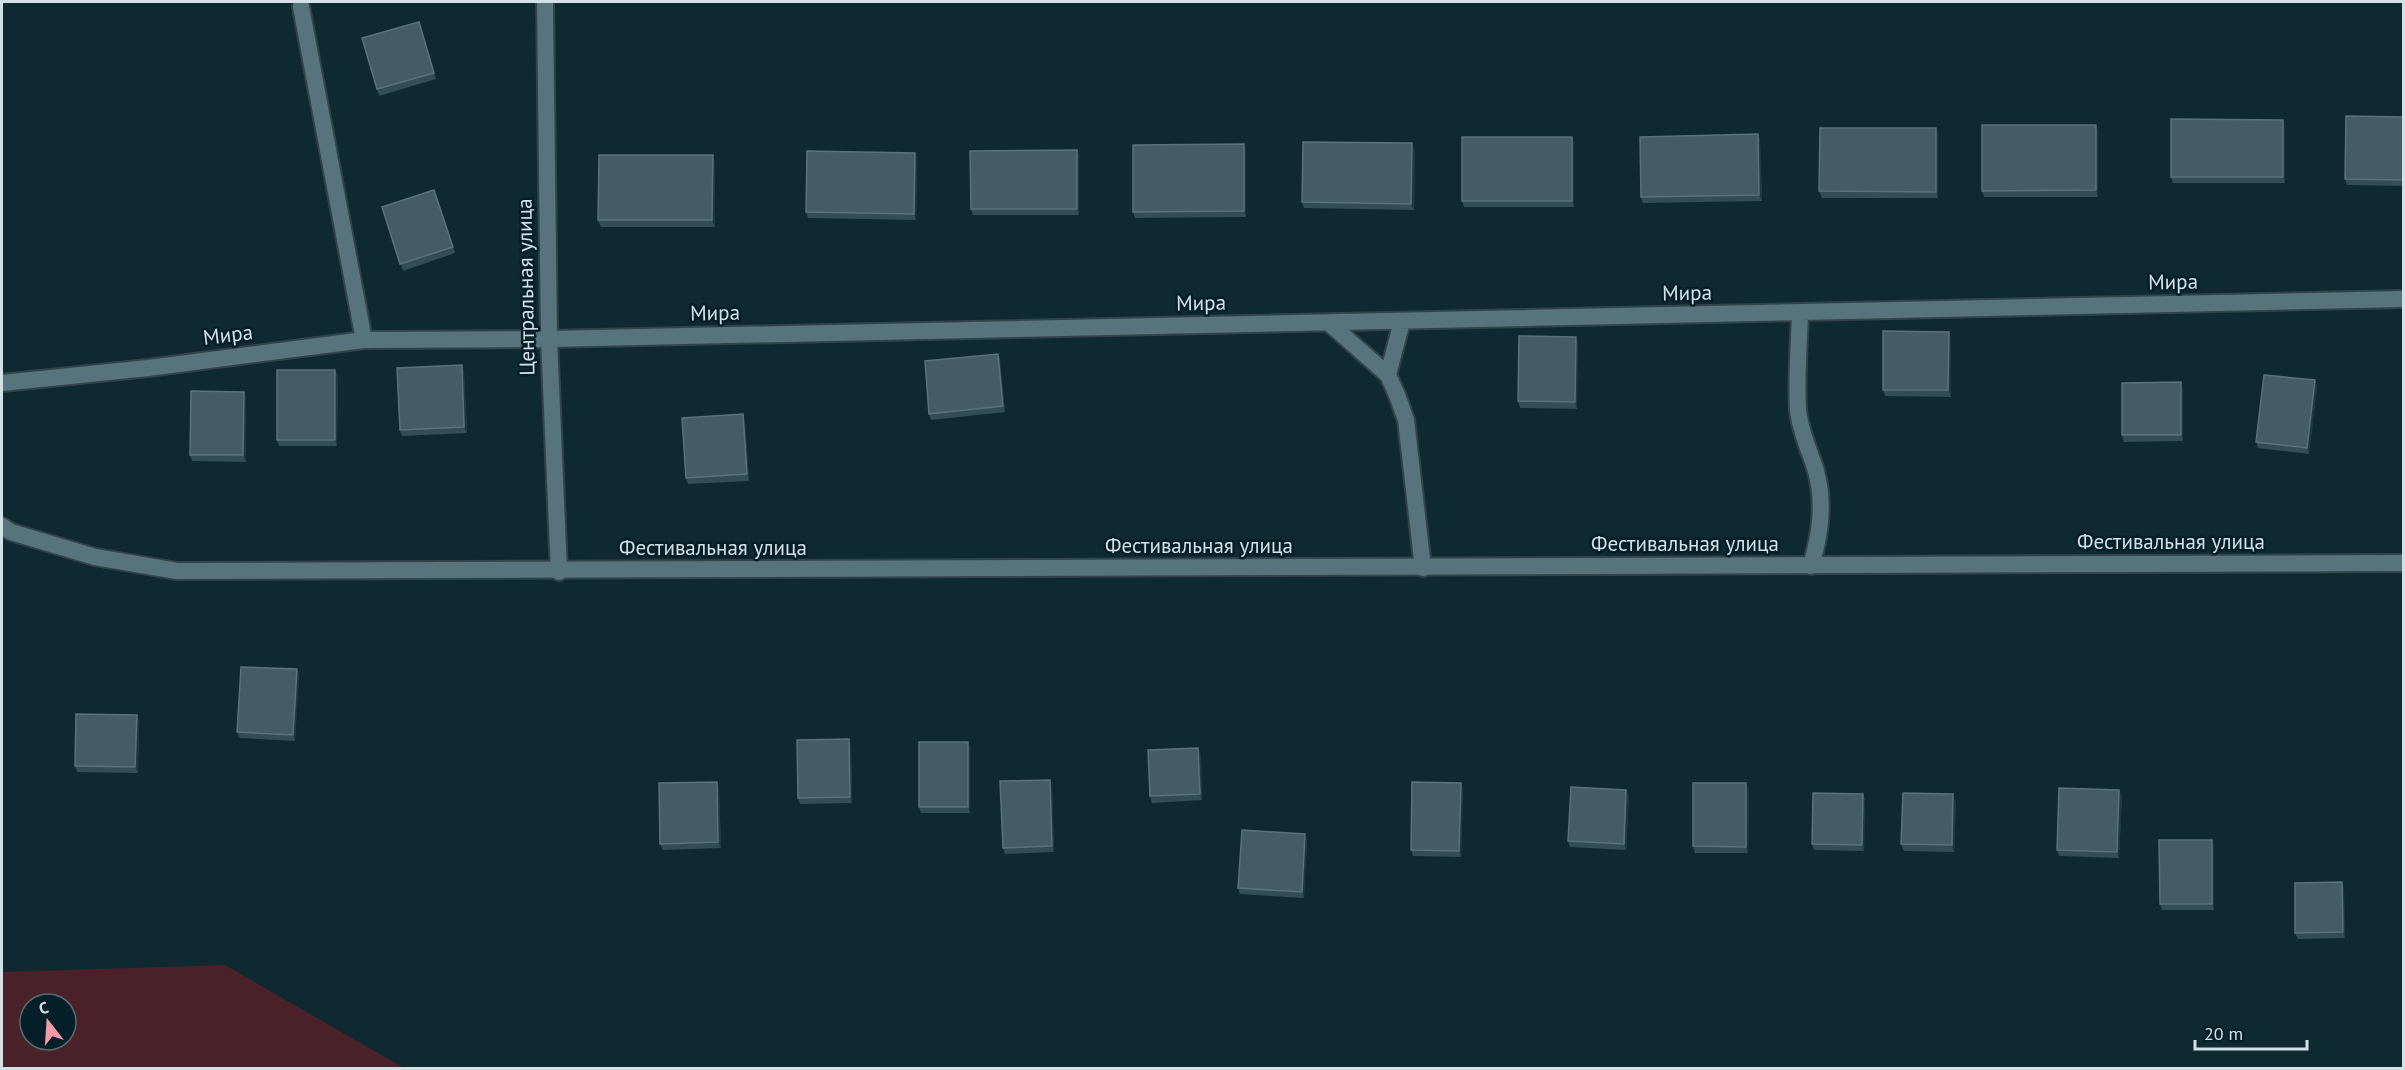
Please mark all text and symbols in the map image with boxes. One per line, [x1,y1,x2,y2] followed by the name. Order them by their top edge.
[510,198,541,376] street label: Центральная улица
[2148,268,2198,295] street label: Мира
[1662,279,1712,306] street label: Мира
[1176,289,1226,316] street label: Мира
[690,299,740,326] street label: Мира
[202,318,254,351] street label: Мира
[2077,528,2265,555] street label: Фестивальная улица
[1591,530,1779,557] street label: Фестивальная улица
[1105,532,1293,559] street label: Фестивальная улица
[619,534,807,561] street label: Фестивальная улица
[18,992,78,1052] north arrow
[36,997,51,1019] text: С
[2195,1013,2308,1051] scale bar
[2204,1022,2243,1045] text: 20 m

